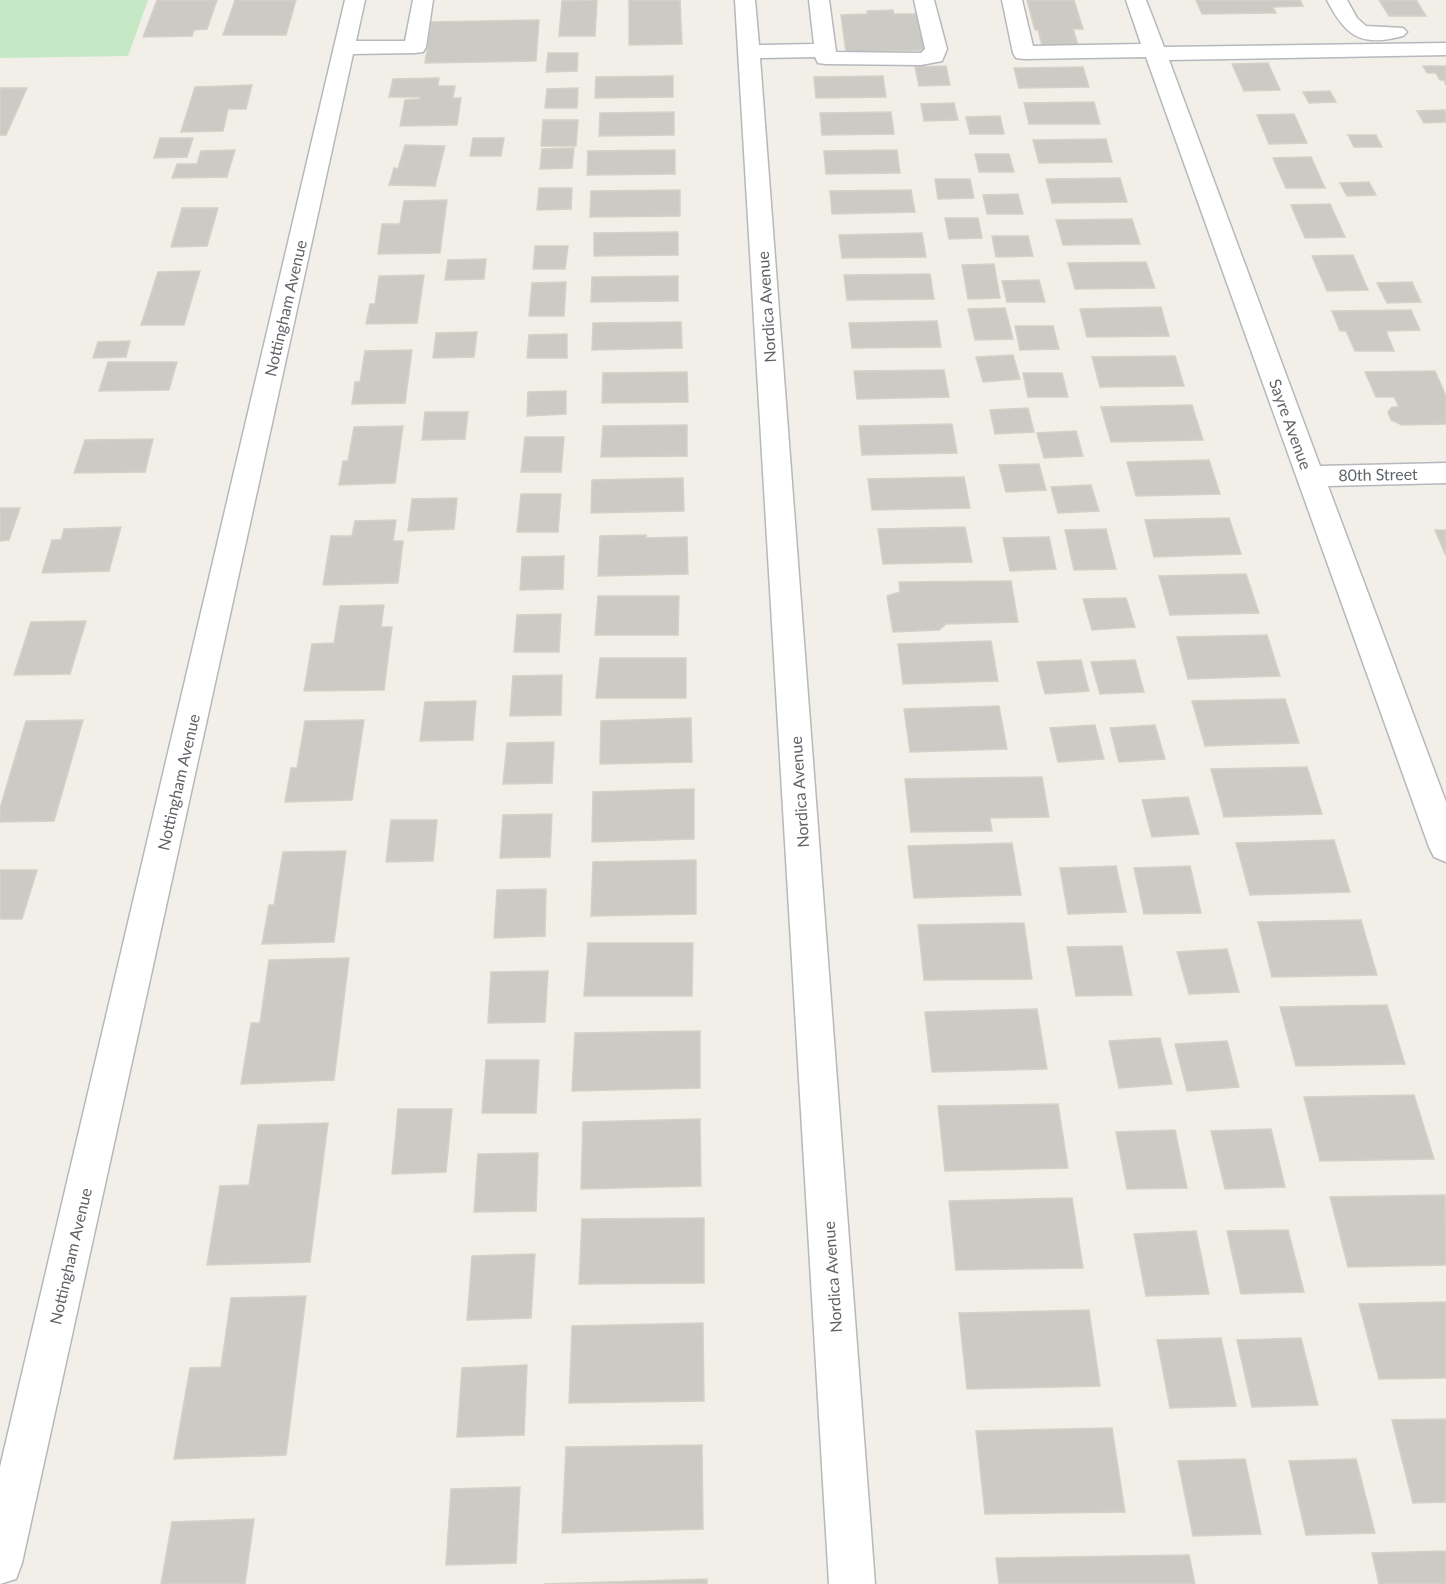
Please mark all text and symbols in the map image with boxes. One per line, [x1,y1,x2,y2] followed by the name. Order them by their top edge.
[260,238,310,378] street label: Nottingham Avenue
[753,251,779,363] street label: Nordica Avenue
[1266,376,1316,472] street label: Sayre Avenue
[1338,464,1418,484] street label: 80th Street
[153,712,203,852] street label: Nottingham Avenue
[786,736,812,848] street label: Nordica Avenue
[45,1186,95,1326] street label: Nottingham Avenue
[819,1221,845,1333] street label: Nordica Avenue

